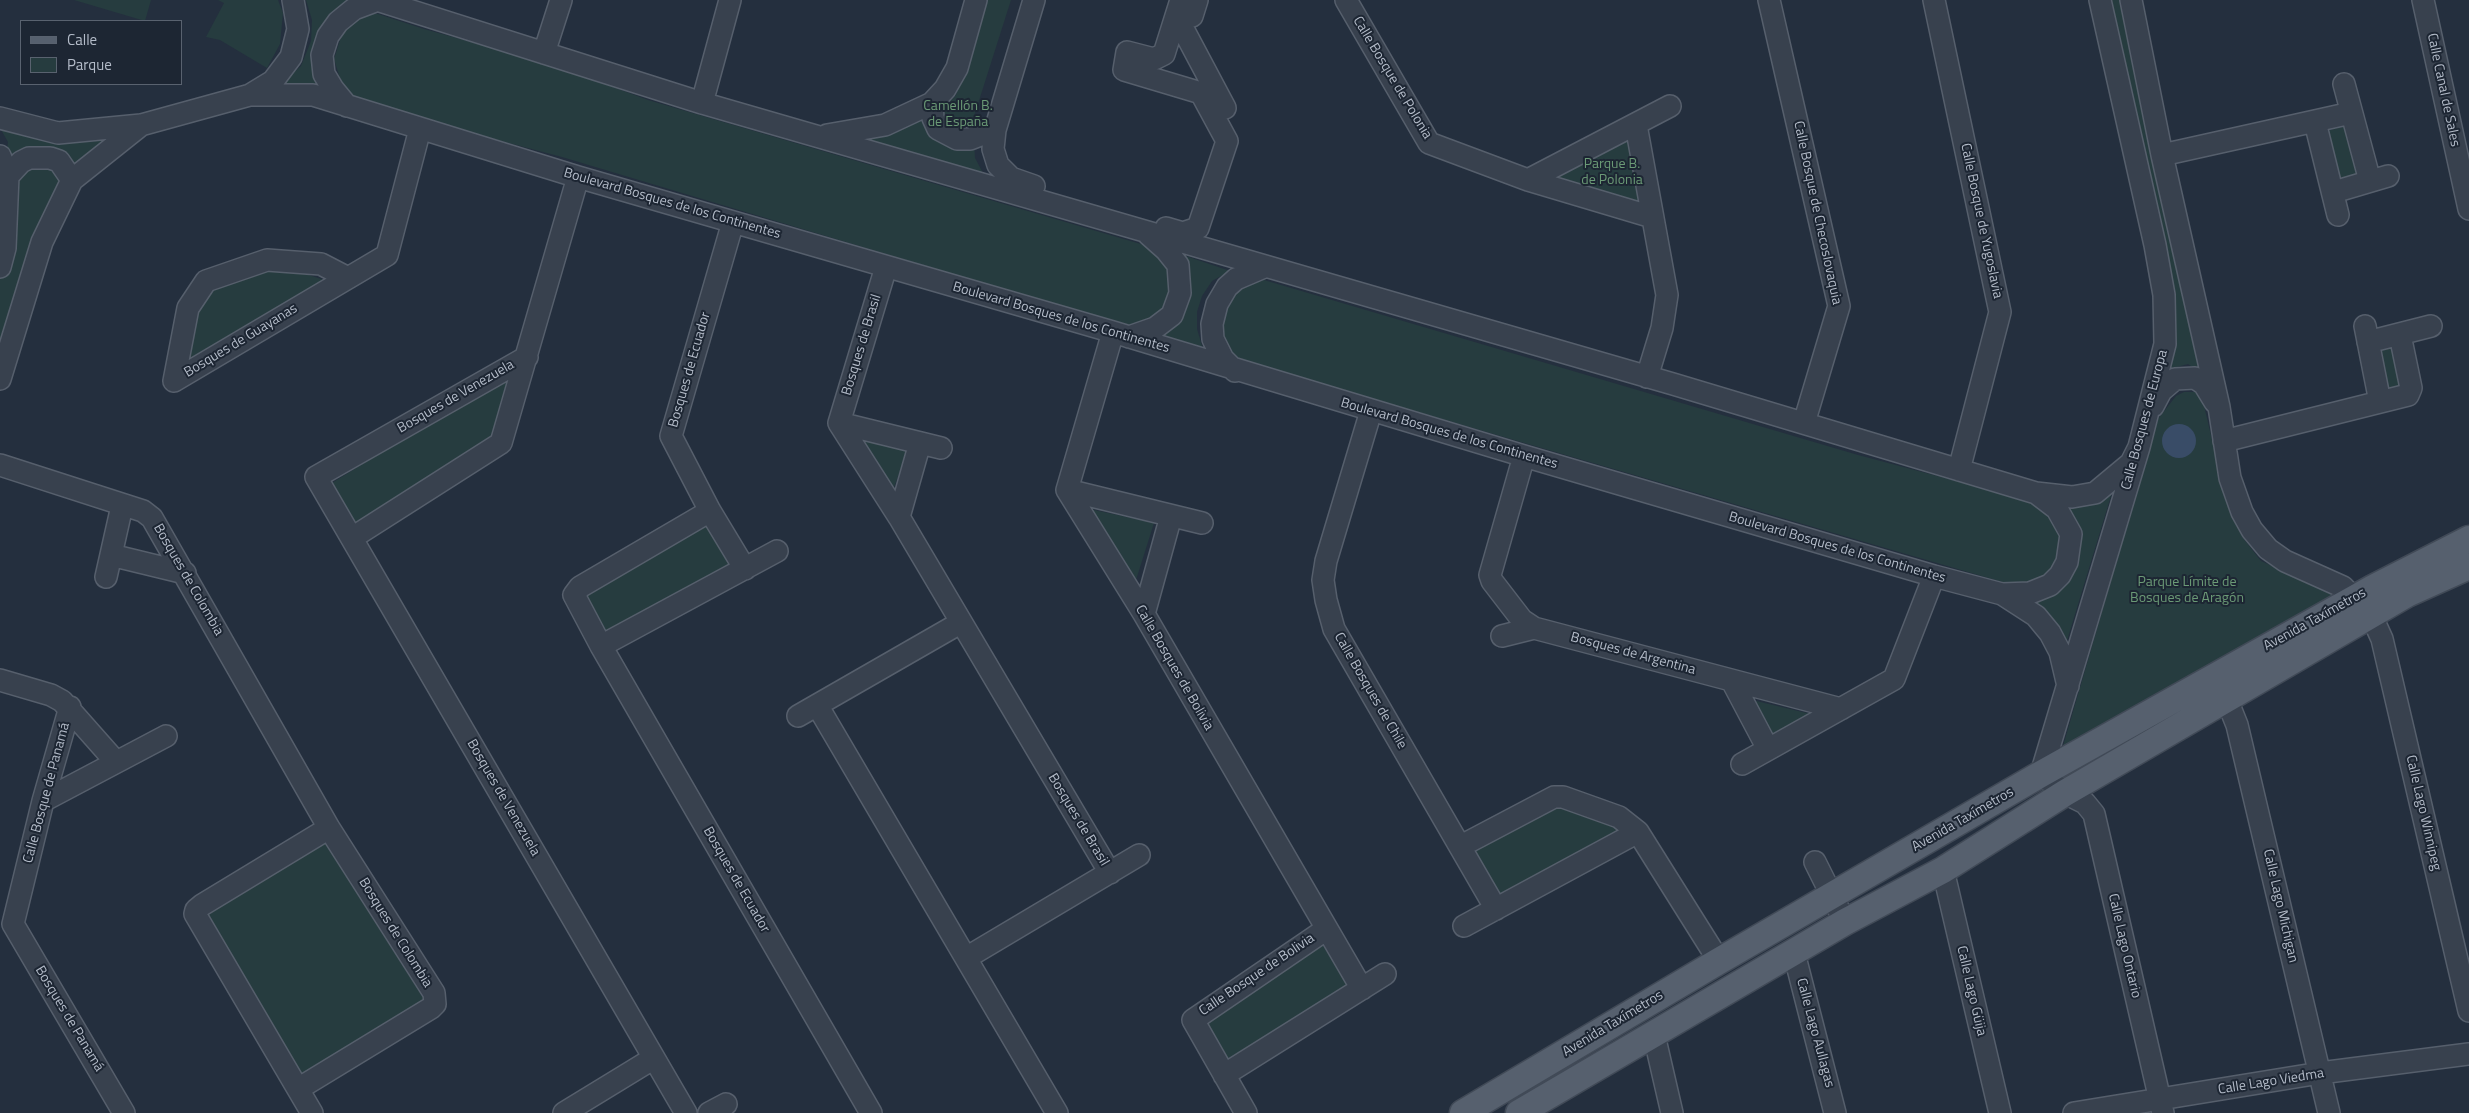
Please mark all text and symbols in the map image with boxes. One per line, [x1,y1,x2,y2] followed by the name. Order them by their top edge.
[1349,14,1435,142] street label: Calle Bosque de Polonia
[20,20,182,85] legend
[67,28,97,51] text: Calle
[2423,32,2463,148] street label: Calle Canal de Sales
[67,53,112,76] text: Parque
[923,99,993,132] park label: Camellón B. de España
[1789,120,1845,306] street label: Calle Bosque de Checoslovaquia
[1956,142,2006,300] street label: Calle Bosque de Yugoslavia
[1581,157,1643,190] park label: Parque B. de Polonia
[562,165,782,243] street label: Boulevard Bosques de los Continentes
[951,279,1171,357] street label: Boulevard Bosques de los Continentes
[839,292,885,398] street label: Bosques de Brasil
[181,301,301,381] street label: Bosques de Guayanas
[665,310,715,430] street label: Bosques de Ecuador
[2118,348,2172,492] street label: Calle Bosques de Europa
[395,357,517,437] street label: Bosques de Venezuela
[1339,395,1559,473] street label: Boulevard Bosques de los Continentes
[1727,509,1947,587] street label: Boulevard Bosques de los Continentes
[149,521,227,639] street label: Bosques de Colombia
[2130,575,2244,608] park label: Parque Límite de Bosques de Aragón
[2261,585,2369,655] street label: Avenida Taxímetros
[1131,602,1217,734] street label: Calle Bosques de Bolivia
[1569,629,1697,679] street label: Bosques de Argentina
[1330,630,1410,752] street label: Calle Bosques de Chile
[20,721,74,865] street label: Calle Bosque de Panamá
[463,737,543,859] street label: Bosques de Venezuela
[2402,754,2444,872] street label: Calle Lago Winnipeg
[1044,771,1112,869] street label: Bosques de Brasil
[1909,784,2017,856] street label: Avenida Taxímetros
[699,824,773,936] street label: Bosques de Ecuador
[2259,848,2301,964] street label: Calle Lago Michigan
[354,875,436,991] street label: Bosques de Colombia
[2104,892,2144,1000] street label: Calle Lago Ontario
[1196,930,1318,1020] street label: Calle Bosque de Bolivia
[1952,944,1990,1038] street label: Calle Lago Güija
[31,963,107,1075] street label: Bosques de Panamá
[1792,976,1838,1090] street label: Calle Lago Aullagas
[1560,987,1666,1061] street label: Avenida Taxímetros
[2217,1065,2325,1099] street label: Calle Lago Viedma

